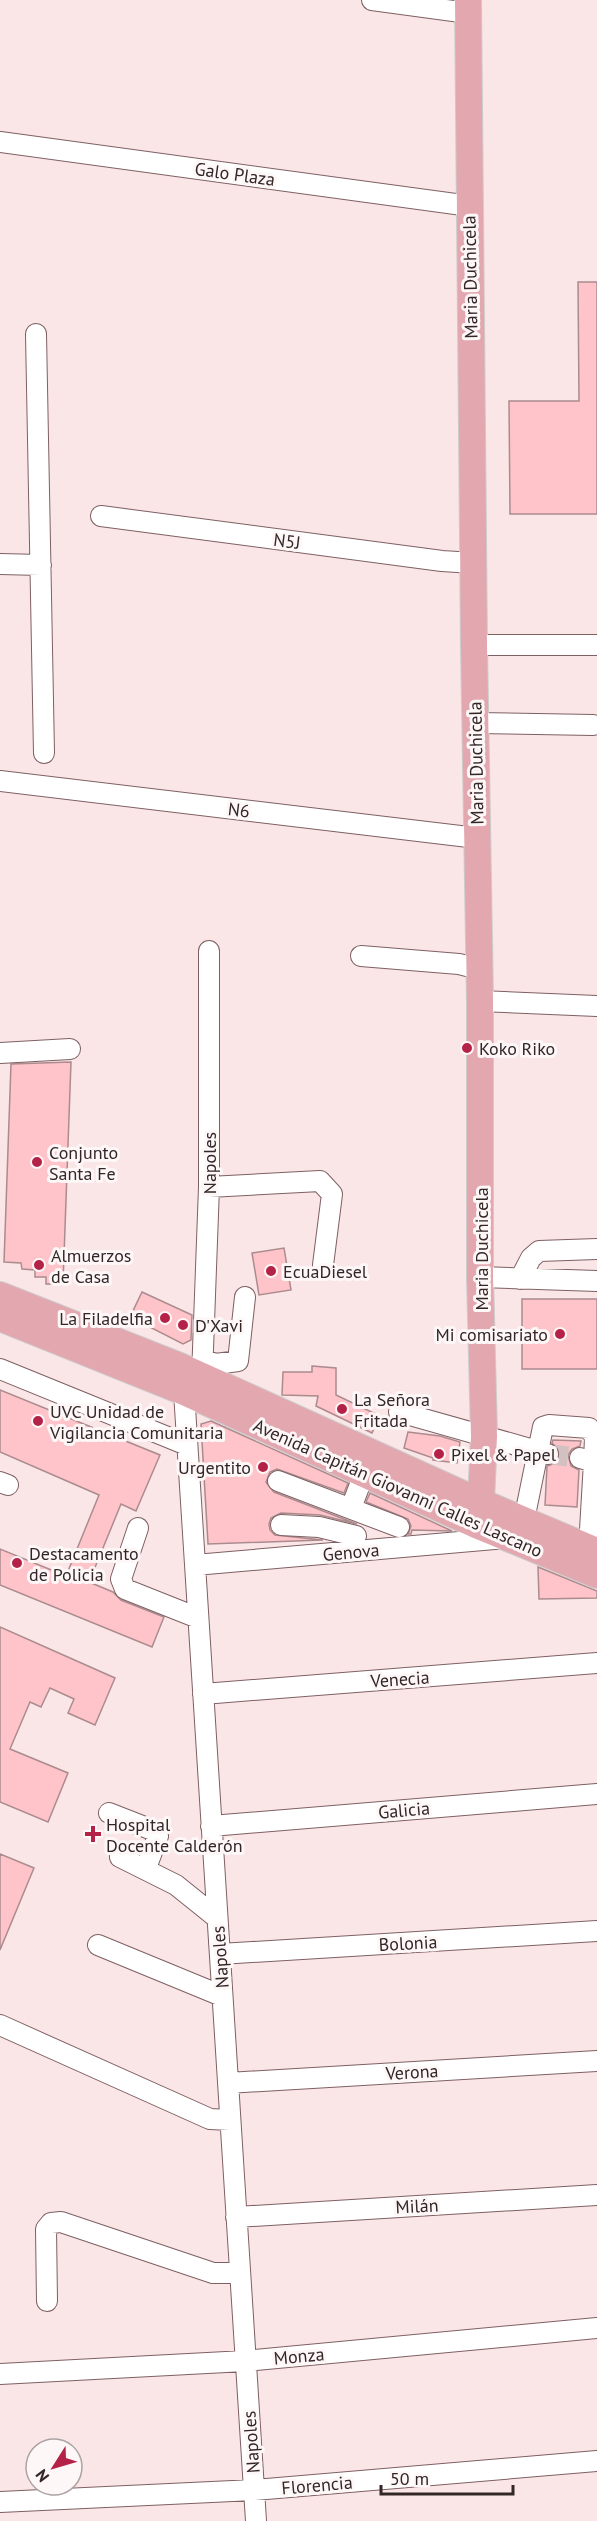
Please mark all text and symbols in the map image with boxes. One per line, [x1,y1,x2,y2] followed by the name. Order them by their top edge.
[193,157,277,191] street label: Galo Plaza
[457,215,483,339] street label: Maria Duchicela
[272,528,302,554] street label: N5J
[463,701,489,825] street label: Maria Duchicela
[227,797,251,823] street label: N6
[479,1037,555,1060] place label: Koko Riko
[460,1041,474,1055] marker: Koko Riko
[198,1132,221,1194] street label: Napoles
[49,1141,118,1185] place label: Conjunto Santa Fe
[30,1155,44,1169] marker: Conjunto Santa Fe
[470,1187,493,1311] street label: Maria Duchicela
[51,1244,131,1288] place label: Almuerzos de Casa
[32,1258,46,1272] marker: Almuerzos de Casa
[283,1260,368,1283] place label: EcuaDiesel
[264,1264,278,1278] marker: EcuaDiesel
[59,1307,153,1330] place label: La Filadelfia
[158,1311,172,1325] marker: La Filadelfia
[195,1314,243,1337] place label: D'Xavi
[176,1318,190,1332] marker: D'Xavi
[435,1323,548,1346] place label: Mi comisariato
[553,1327,567,1341] marker: Mi comisariato
[354,1388,430,1432] place label: La Señora Fritada
[49,1400,223,1444] place label: UVC Unidad de Vigilancia Comunitaria
[335,1402,349,1416] marker: La Señora Fritada
[31,1414,45,1428] marker: UVC Unidad de Vigilancia Comunitaria
[250,1414,546,1562] street label: Avenida Capitán Giovanni Calles Lascano
[451,1443,557,1466] place label: Pixel & Papel
[432,1447,446,1461] marker: Pixel & Papel
[178,1456,251,1479] place label: Urgentito
[256,1460,270,1474] marker: Urgentito
[322,1538,380,1566] street label: Genova
[29,1542,139,1586] place label: Destacamento de Policia
[10,1556,24,1570] marker: Destacamento de Policia
[369,1665,430,1693] street label: Venecia
[377,1796,431,1824] street label: Galicia
[106,1813,243,1857] place label: Hospital Docente Calderón
[84,1825,102,1843] marker: Hospital Docente Calderón
[206,1925,234,1989] street label: Napoles
[378,1930,438,1956] street label: Bolonia
[384,2059,439,2085] street label: Verona
[395,2193,439,2219] street label: Milán
[273,2342,325,2370] street label: Monza
[237,2410,265,2474] street label: Napoles
[24,2437,84,2497] north arrow
[381,2458,513,2496] scale bar
[31,2466,53,2486] text: N
[390,2467,429,2490] text: 50 m
[281,2470,353,2500] street label: Florencia

